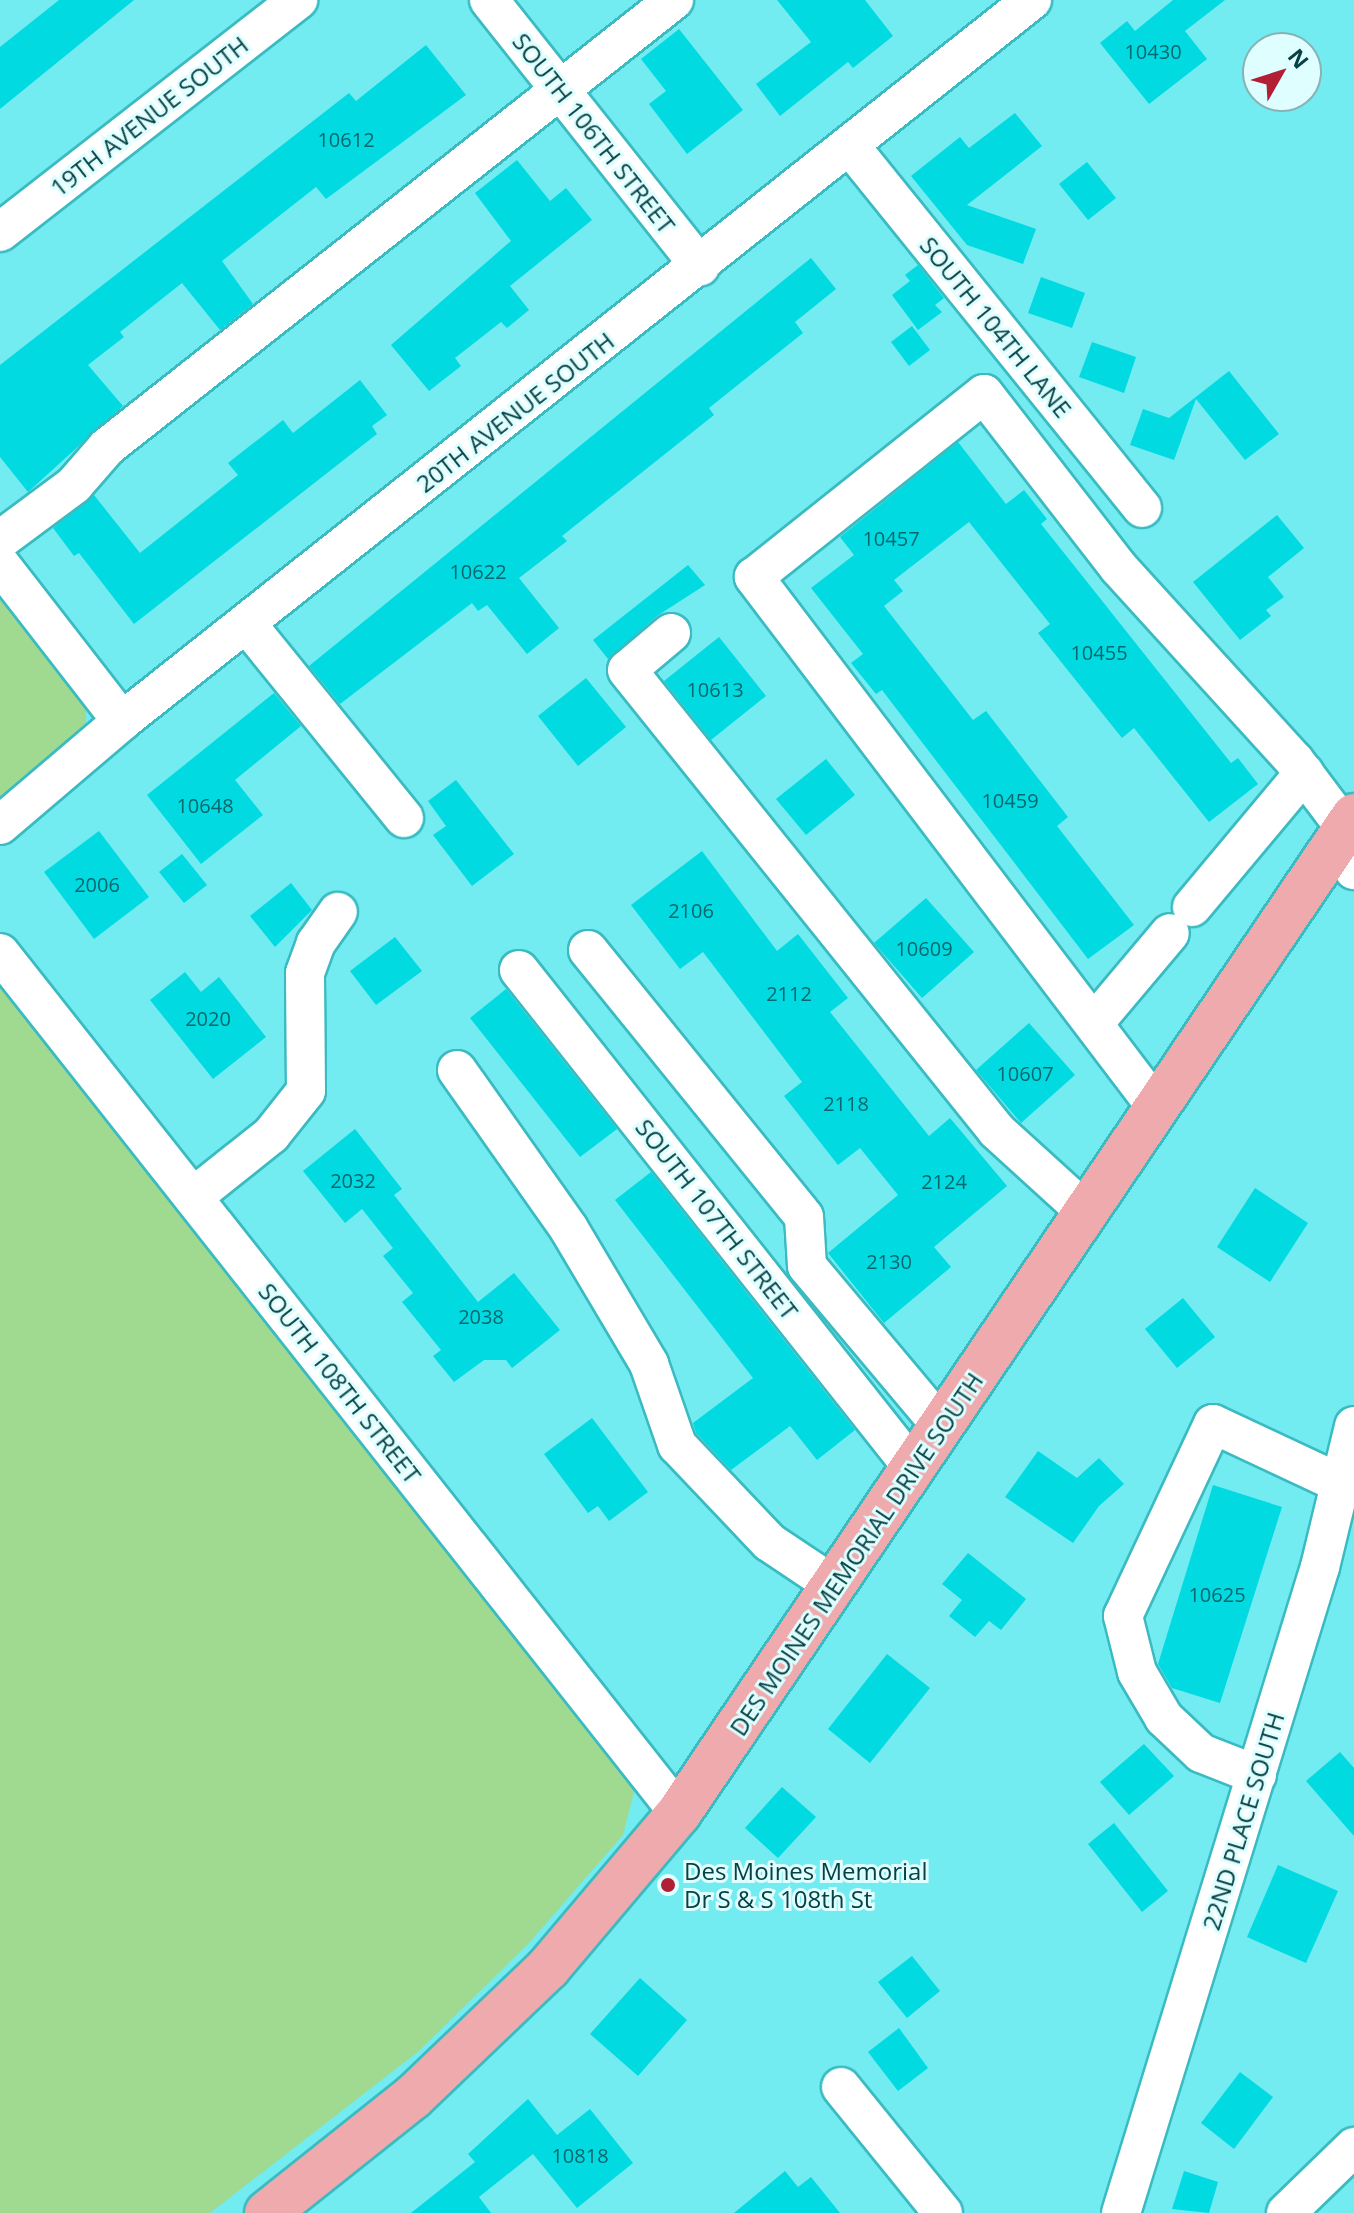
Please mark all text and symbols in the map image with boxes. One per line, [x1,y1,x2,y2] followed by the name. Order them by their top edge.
[507,27,681,239] street label: SOUTH 106TH STREET
[44,30,254,202] street label: 19TH AVENUE SOUTH
[1242,32,1322,112] north arrow
[1124,39,1182,63] house number: 10430
[1282,42,1316,75] text: N
[317,127,375,151] house number: 10612
[914,231,1078,423] street label: SOUTH 104TH LANE
[410,326,620,498] street label: 20TH AVENUE SOUTH
[862,526,920,550] house number: 10457
[449,559,507,583] house number: 10622
[1070,640,1128,664] house number: 10455
[686,677,744,701] house number: 10613
[981,788,1039,812] house number: 10459
[176,793,234,817] house number: 10648
[74,872,120,896] house number: 2006
[668,898,714,922] house number: 2106
[895,936,953,960] house number: 10609
[766,981,812,1005] house number: 2112
[185,1006,231,1030] house number: 2020
[996,1061,1054,1085] house number: 10607
[823,1091,869,1115] house number: 2118
[630,1113,804,1325] street label: SOUTH 107TH STREET
[330,1168,376,1192] house number: 2032
[921,1169,967,1193] house number: 2124
[866,1249,912,1273] house number: 2130
[253,1277,427,1489] street label: SOUTH 108TH STREET
[458,1304,504,1328] house number: 2038
[723,1367,989,1741] street label: DES MOINES MEMORIAL DRIVE SOUTH
[1188,1582,1246,1606] house number: 10625
[1196,1709,1290,1933] street label: 22ND PLACE SOUTH
[684,1857,927,1913] place label: Des Moines Memorial Dr S & S 108th St
[659,1876,677,1894] marker: Des Moines Memorial Dr S & S 108th St
[551,2143,609,2167] house number: 10818

